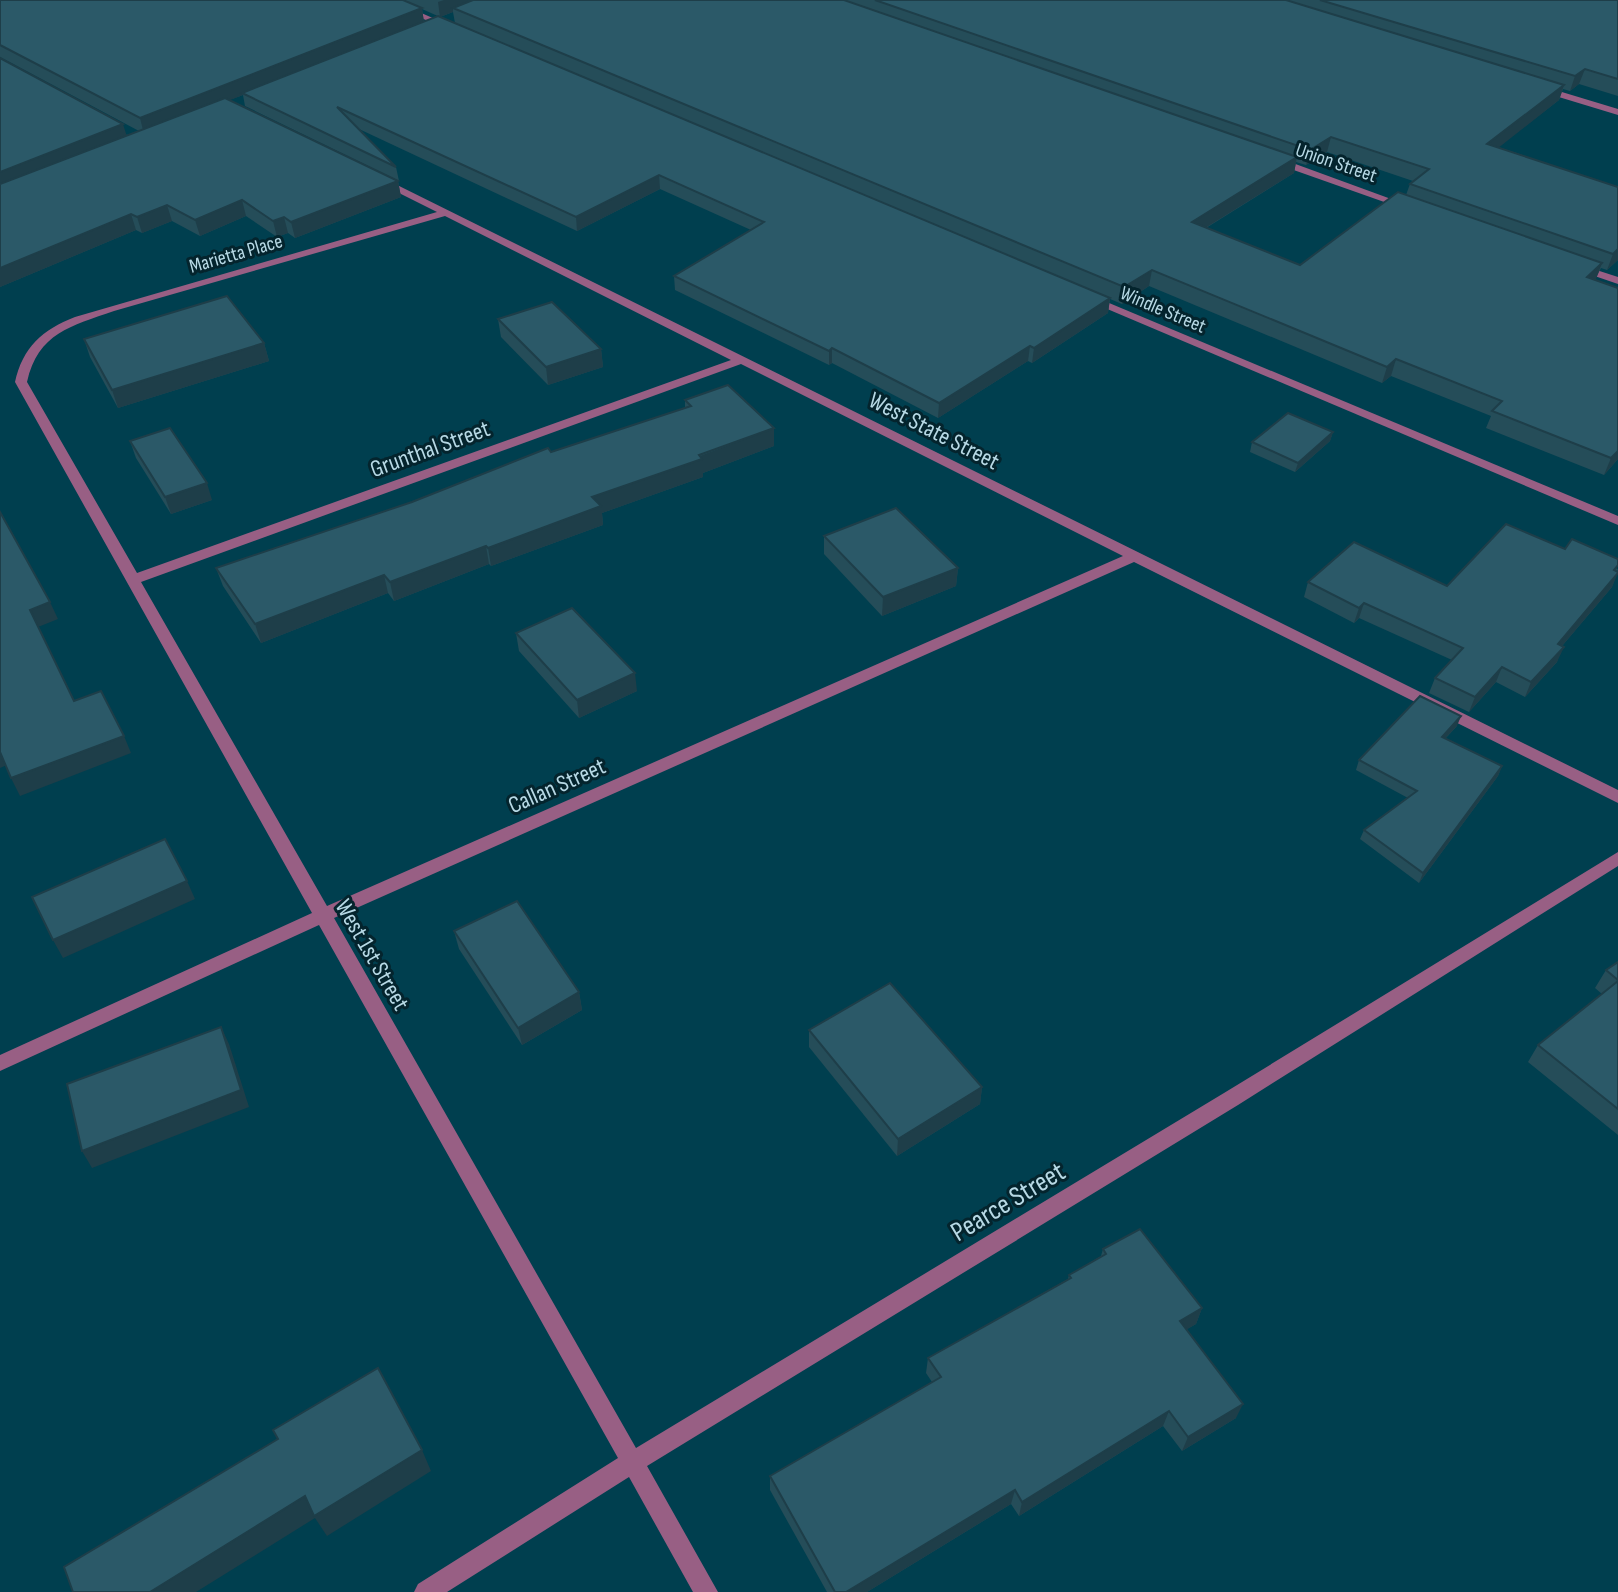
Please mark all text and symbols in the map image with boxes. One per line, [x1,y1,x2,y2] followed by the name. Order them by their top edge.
[1292,138,1380,188] street label: Union Street
[187,229,285,279] street label: Marietta Place
[1117,281,1209,339] street label: Windle Street
[864,386,1004,476] street label: West State Street
[366,414,494,484] street label: Grunthal Street
[504,752,610,820] street label: Callan Street
[329,894,415,1016] street label: West 1st Street
[945,1155,1071,1249] street label: Pearce Street

